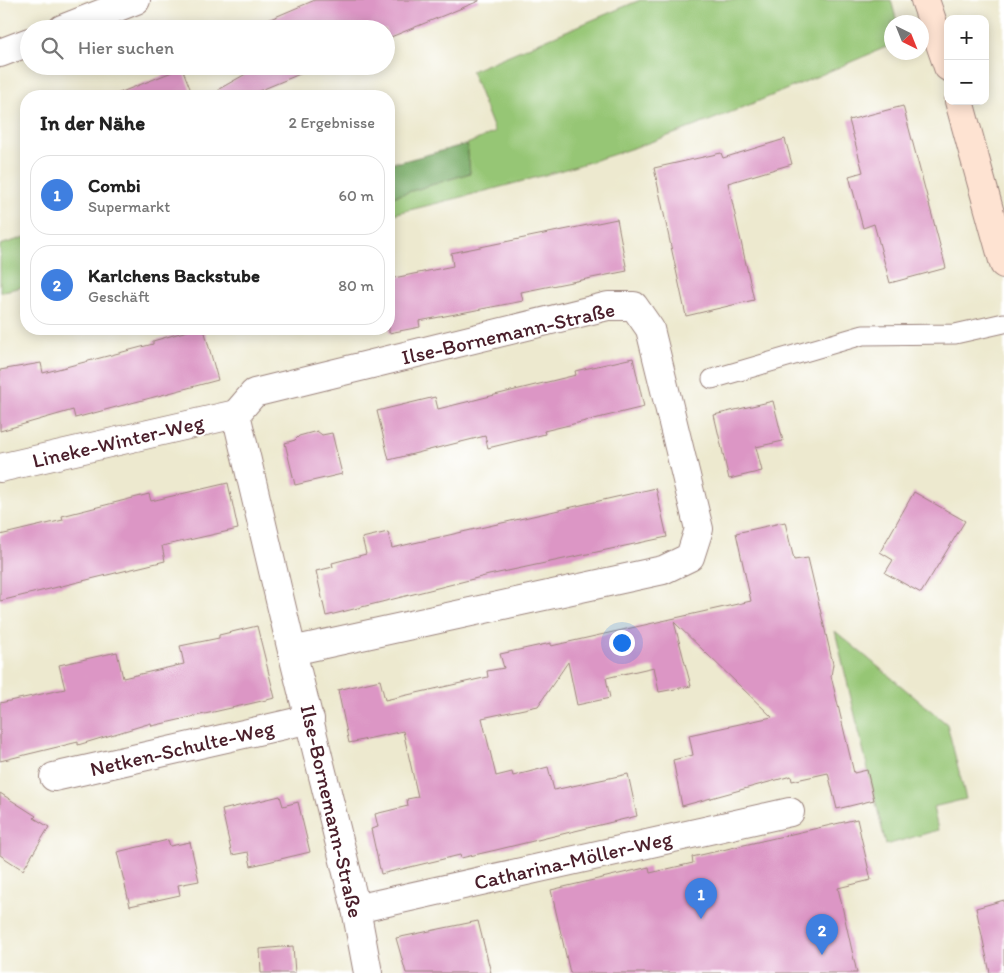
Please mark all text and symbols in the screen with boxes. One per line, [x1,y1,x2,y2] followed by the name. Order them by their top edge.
[884,15,929,60] north arrow
[944,15,989,105] map controls
[944,15,989,60] button: +
[20,20,395,75] search box
[38,34,66,62] icon: search
[78,36,174,59] text: Hier suchen
[944,60,989,105] button: −
[40,110,145,135] text: In der Nähe
[289,113,375,132] text: 2 Ergebnisse
[88,174,141,197] text: Combi
[53,186,61,205] text: 1
[339,186,374,205] text: 60 m
[88,197,170,216] text: Supermarkt
[88,264,260,287] text: Karlchens Backstube
[53,276,61,295] text: 2
[338,276,374,295] text: 80 m
[88,287,150,306] text: Geschäft
[399,296,617,370] street label: Ilse-Bornemann-Straße
[30,409,206,473] street label: Lineke-Winter-Weg
[609,630,635,656] your location
[295,702,369,920] street label: Ilse-Bornemann-Straße
[88,715,277,781] street label: Netken-Schulte-Weg
[471,825,675,895] street label: Catharina-Möller-Weg
[685,878,717,919] pin: 1
[806,914,838,955] pin: 2

